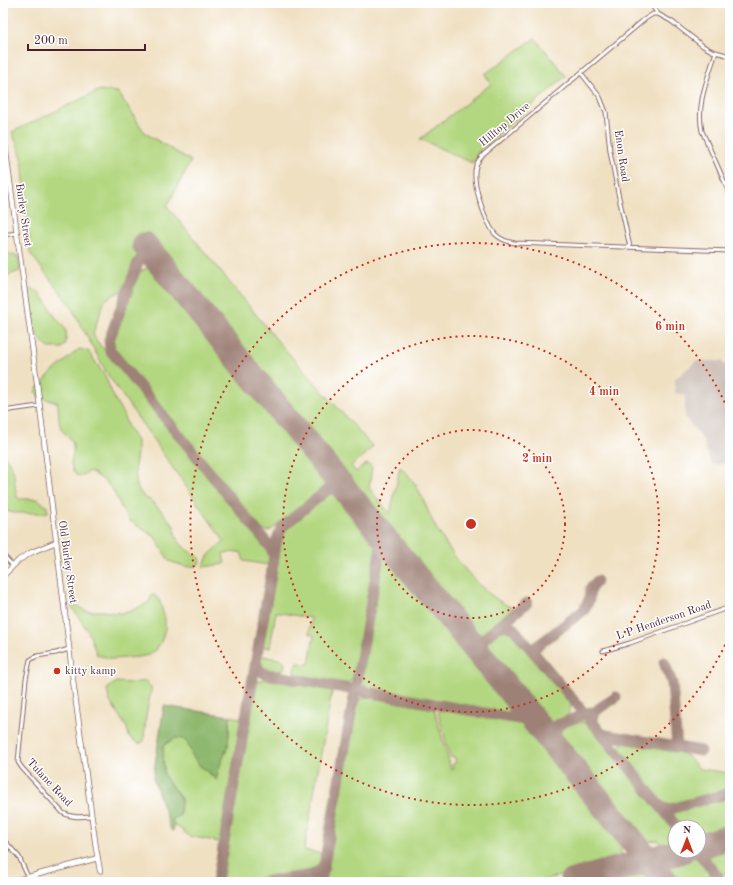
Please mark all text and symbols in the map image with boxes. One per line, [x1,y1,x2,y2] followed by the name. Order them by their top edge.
[28,26,145,52] scale bar
[34,35,68,47] text: 200 m
[478,101,532,149] street label: Hilltop Drive
[612,129,630,183] street label: Enon Road
[13,183,33,248] street label: Burley Street
[655,321,685,333] text: 6 min
[589,386,619,398] text: 4 min
[522,453,552,465] text: 2 min
[464,517,478,531] centre of rings
[56,520,78,604] street label: Old Burley Street
[615,599,713,642] street label: L P Henderson Road
[52,666,62,676] marker: kitty kamp
[65,666,116,677] place label: kitty kamp
[24,757,74,809] street label: Tulane Road
[667,819,707,859] north arrow
[683,825,692,836] text: N

